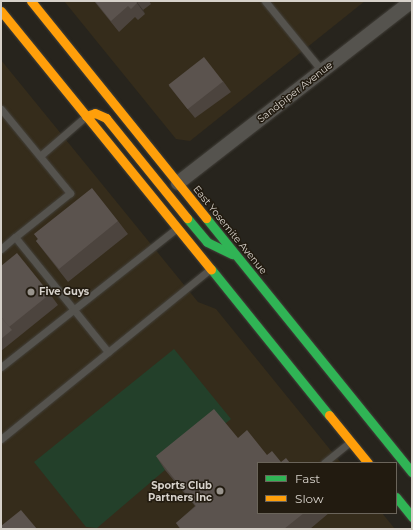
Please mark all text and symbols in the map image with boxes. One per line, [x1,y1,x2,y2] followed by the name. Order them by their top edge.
[255,59,335,125] street label: Sandpiper Avenue
[191,183,269,277] street label: East Yosemite Avenue
[39,286,89,298] place label: Five Guys
[26,287,36,297] marker: Five Guys
[257,462,397,514] legend
[295,471,320,486] text: Fast
[148,479,212,502] place label: Sports Club Partners Inc
[215,486,225,496] marker: Sports Club Partners Inc
[295,491,324,506] text: Slow

